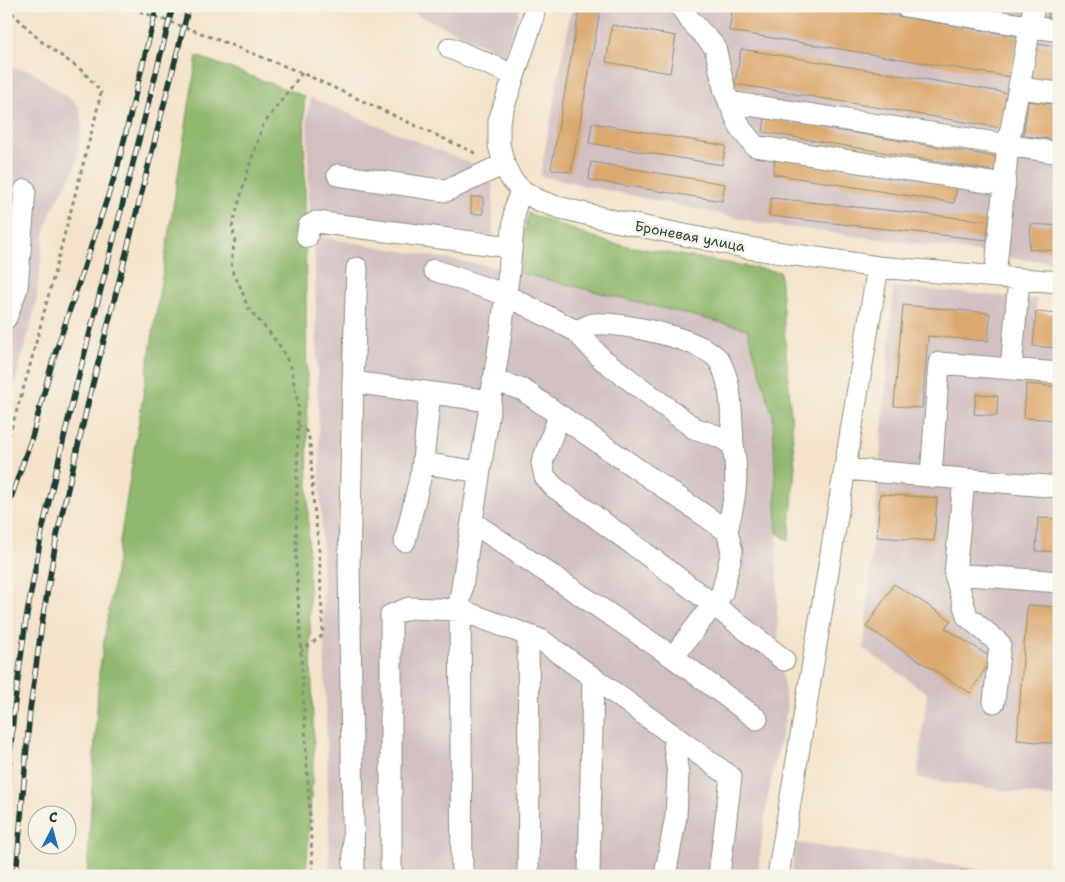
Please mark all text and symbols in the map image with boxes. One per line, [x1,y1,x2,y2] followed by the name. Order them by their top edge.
[633,216,747,256] street label: Броневая улица
[28,804,78,854] north arrow
[48,808,59,826] text: С

